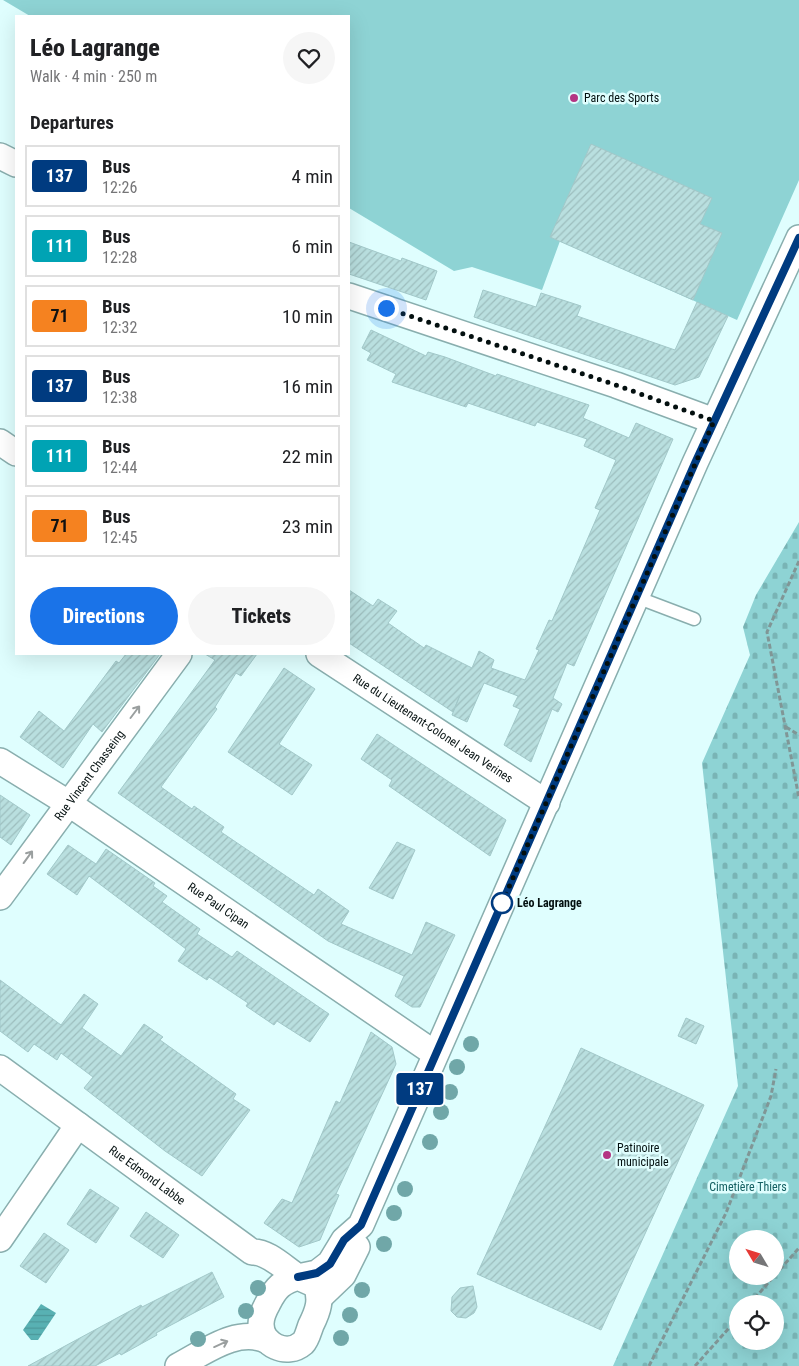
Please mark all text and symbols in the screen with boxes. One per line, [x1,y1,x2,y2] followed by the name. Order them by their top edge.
[283,32,335,84] button: heart
[30,34,160,62] text: Léo Lagrange
[30,67,157,86] text: Walk · 4 min · 250 m
[584,91,659,105] place label: Parc des Sports
[568,92,580,104] marker: Parc des Sports
[30,111,114,134] text: Departures
[102,155,131,178] text: Bus
[46,165,73,186] text: 137
[291,165,333,188] text: 4 min
[102,178,137,197] text: 12:26
[102,225,131,248] text: Bus
[46,235,73,256] text: 111
[291,235,333,258] text: 6 min
[102,248,137,267] text: 12:28
[102,295,131,318] text: Bus
[374,296,399,321] your location
[50,305,69,326] text: 71
[282,305,333,328] text: 10 min
[102,318,137,337] text: 12:32
[102,365,131,388] text: Bus
[46,375,73,396] text: 137
[282,375,333,398] text: 16 min
[102,388,137,407] text: 12:38
[102,435,131,458] text: Bus
[46,445,73,466] text: 111
[282,445,333,468] text: 22 min
[102,458,137,477] text: 12:44
[102,505,131,528] text: Bus
[50,515,69,536] text: 71
[282,515,333,538] text: 23 min
[102,528,137,547] text: 12:45
[30,587,178,645] button: Directions
[188,587,335,645] button: Tickets
[350,671,515,786] street label: Rue du Lieutenant-Colonel Jean Verines
[130,705,140,719] one-way arrow
[52,727,127,823] street label: Rue Vincent Chasseing
[23,851,34,864] one-way arrow
[185,880,252,932] street label: Rue Paul Cipan
[491,892,513,914] marker: Léo Lagrange
[517,896,582,910] place label: Léo Lagrange
[391,1073,449,1105] line badge: 137
[406,1078,434,1099] text: 137
[617,1141,669,1169] place label: Patinoire municipale
[106,1143,188,1208] street label: Rue Edmond Labbe
[601,1149,613,1161] marker: Patinoire municipale
[709,1180,787,1194] park label: Cimetière Thiers
[729,1230,784,1285] north arrow
[729,1230,784,1350] map controls
[729,1295,784,1350] button: locate
[213,1338,228,1348] one-way arrow

